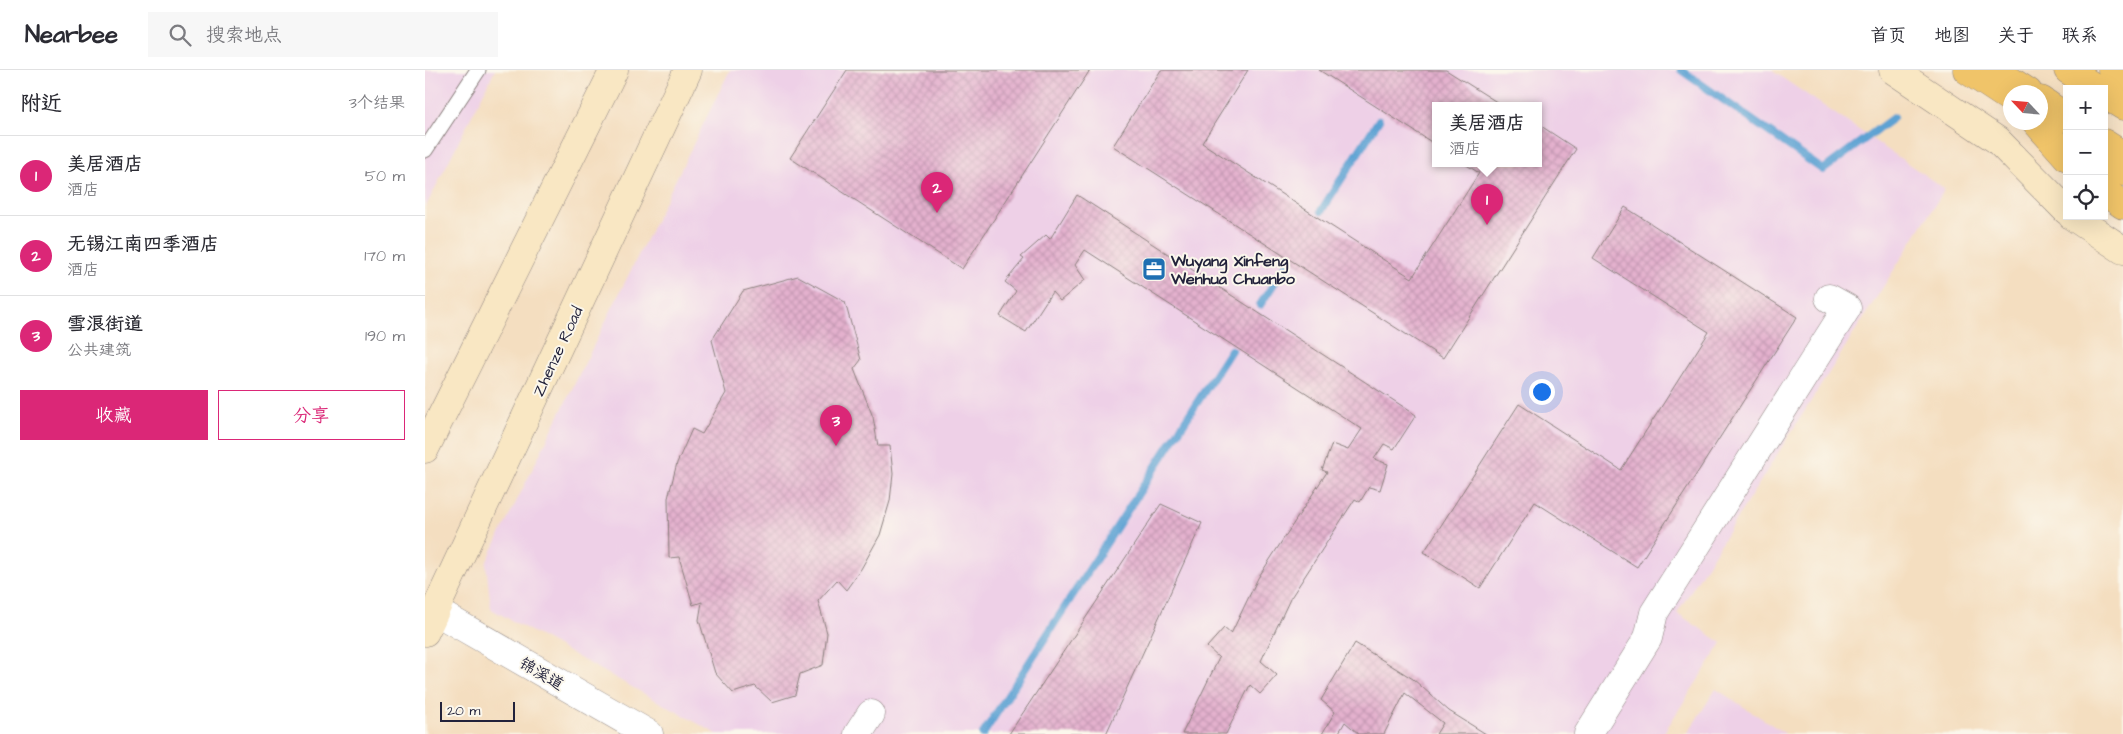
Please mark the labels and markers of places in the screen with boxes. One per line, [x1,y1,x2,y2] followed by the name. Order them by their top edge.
[921,172,953,213] pin: 2
[1471,184,1503,225] pin: 1
[1170,250,1296,290] place label: Wuyang Xinfeng Wenhua Chuanbo
[1141,256,1167,282] office icon: Wuyang Xinfeng Wenhua Chuanbo
[820,405,852,446] pin: 3

